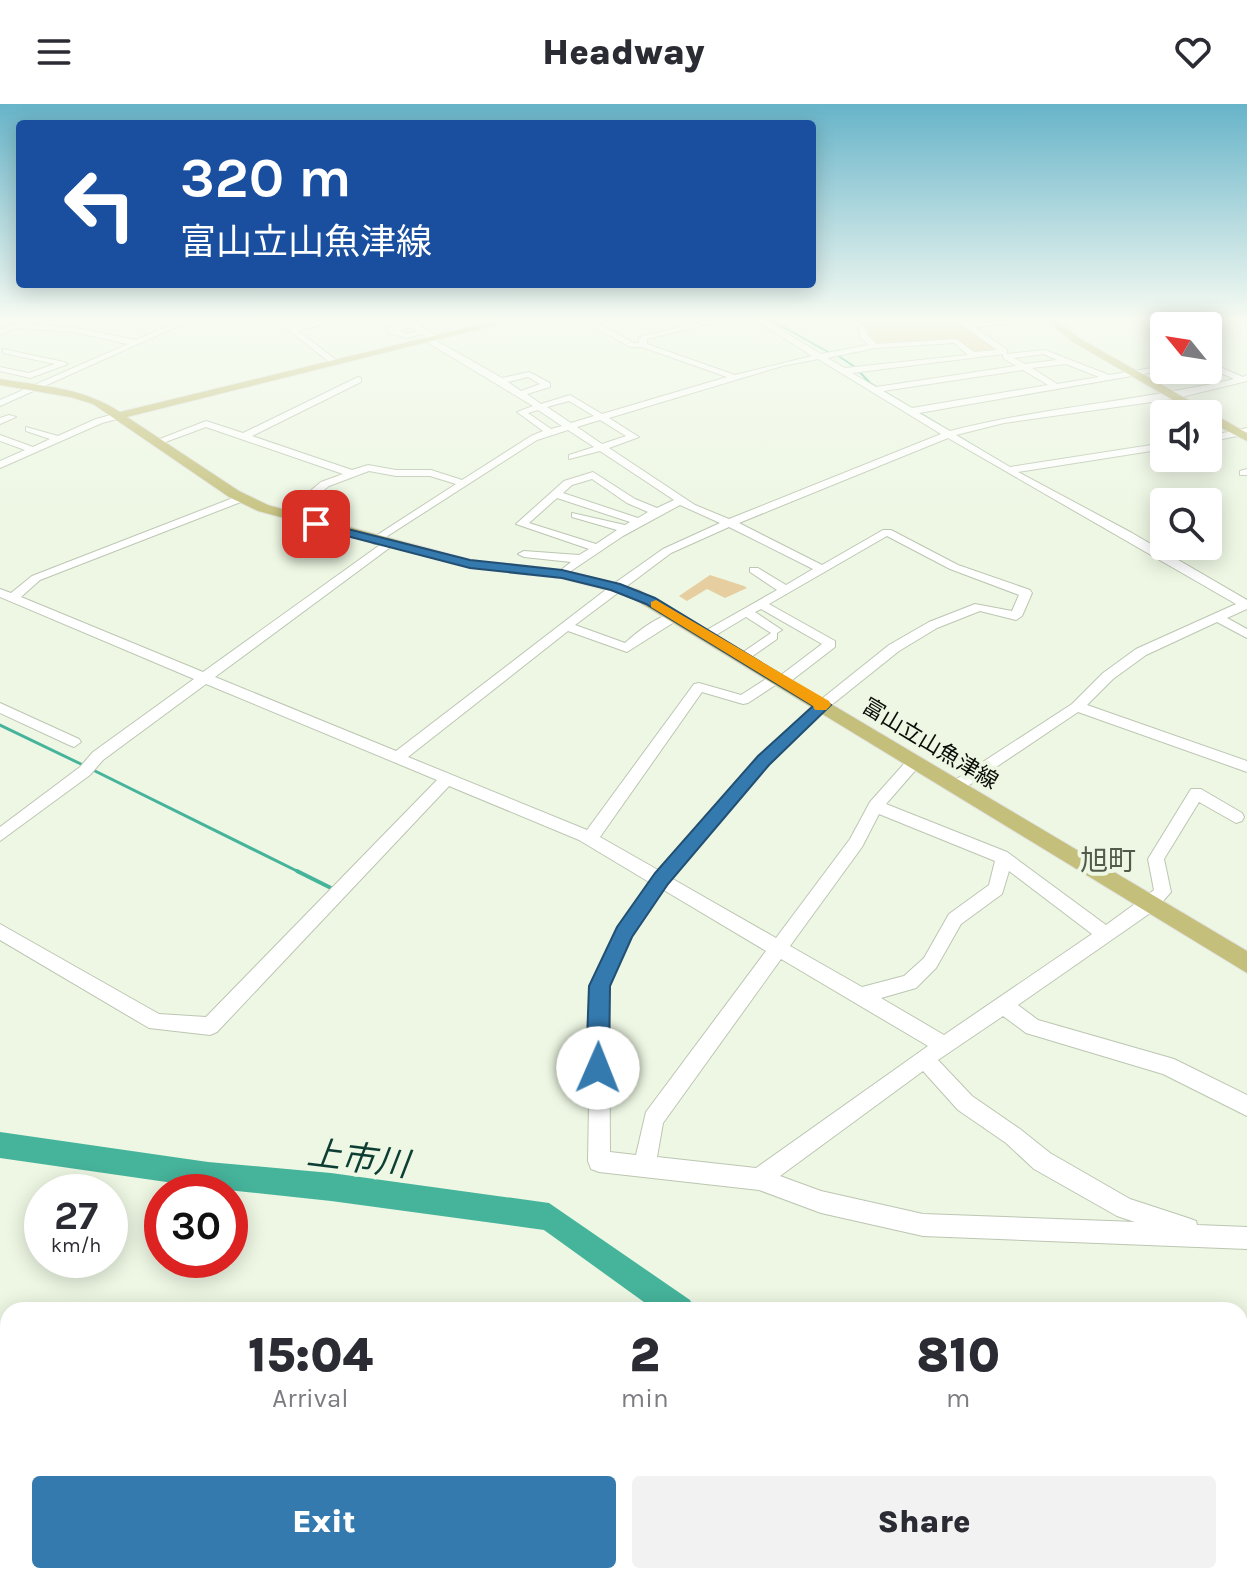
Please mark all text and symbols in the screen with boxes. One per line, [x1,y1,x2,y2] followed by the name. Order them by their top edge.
[32,30,76,74] icon: menu
[1171,30,1215,74] icon: heart
[542,31,705,73] text: Headway
[180,145,351,210] text: 320 m
[48,152,152,256] icon: left
[180,221,432,263] text: 富山立山魚津線
[1150,312,1222,384] north arrow
[1150,312,1222,560] map controls
[1150,400,1222,472] button: sound
[1150,488,1222,560] button: search
[282,490,350,558] pin
[294,502,338,546] icon: arrive
[857,693,1003,795] street label: 富山立山魚津線
[1080,844,1136,877] district label: 旭町
[556,1026,640,1110] position arrow
[305,1133,414,1185] water label: 上市川
[144,1174,248,1278] speed limit sign: 30
[54,1192,98,1239] text: 27
[51,1234,101,1257] text: km/h
[248,1327,373,1383] text: 15:04
[630,1327,660,1383] text: 2
[917,1327,1000,1383] text: 810
[272,1383,349,1414] text: Arrival
[621,1383,669,1414] text: min
[946,1383,970,1414] text: m
[32,1476,616,1568] button: Exit
[632,1476,1216,1568] button: Share

